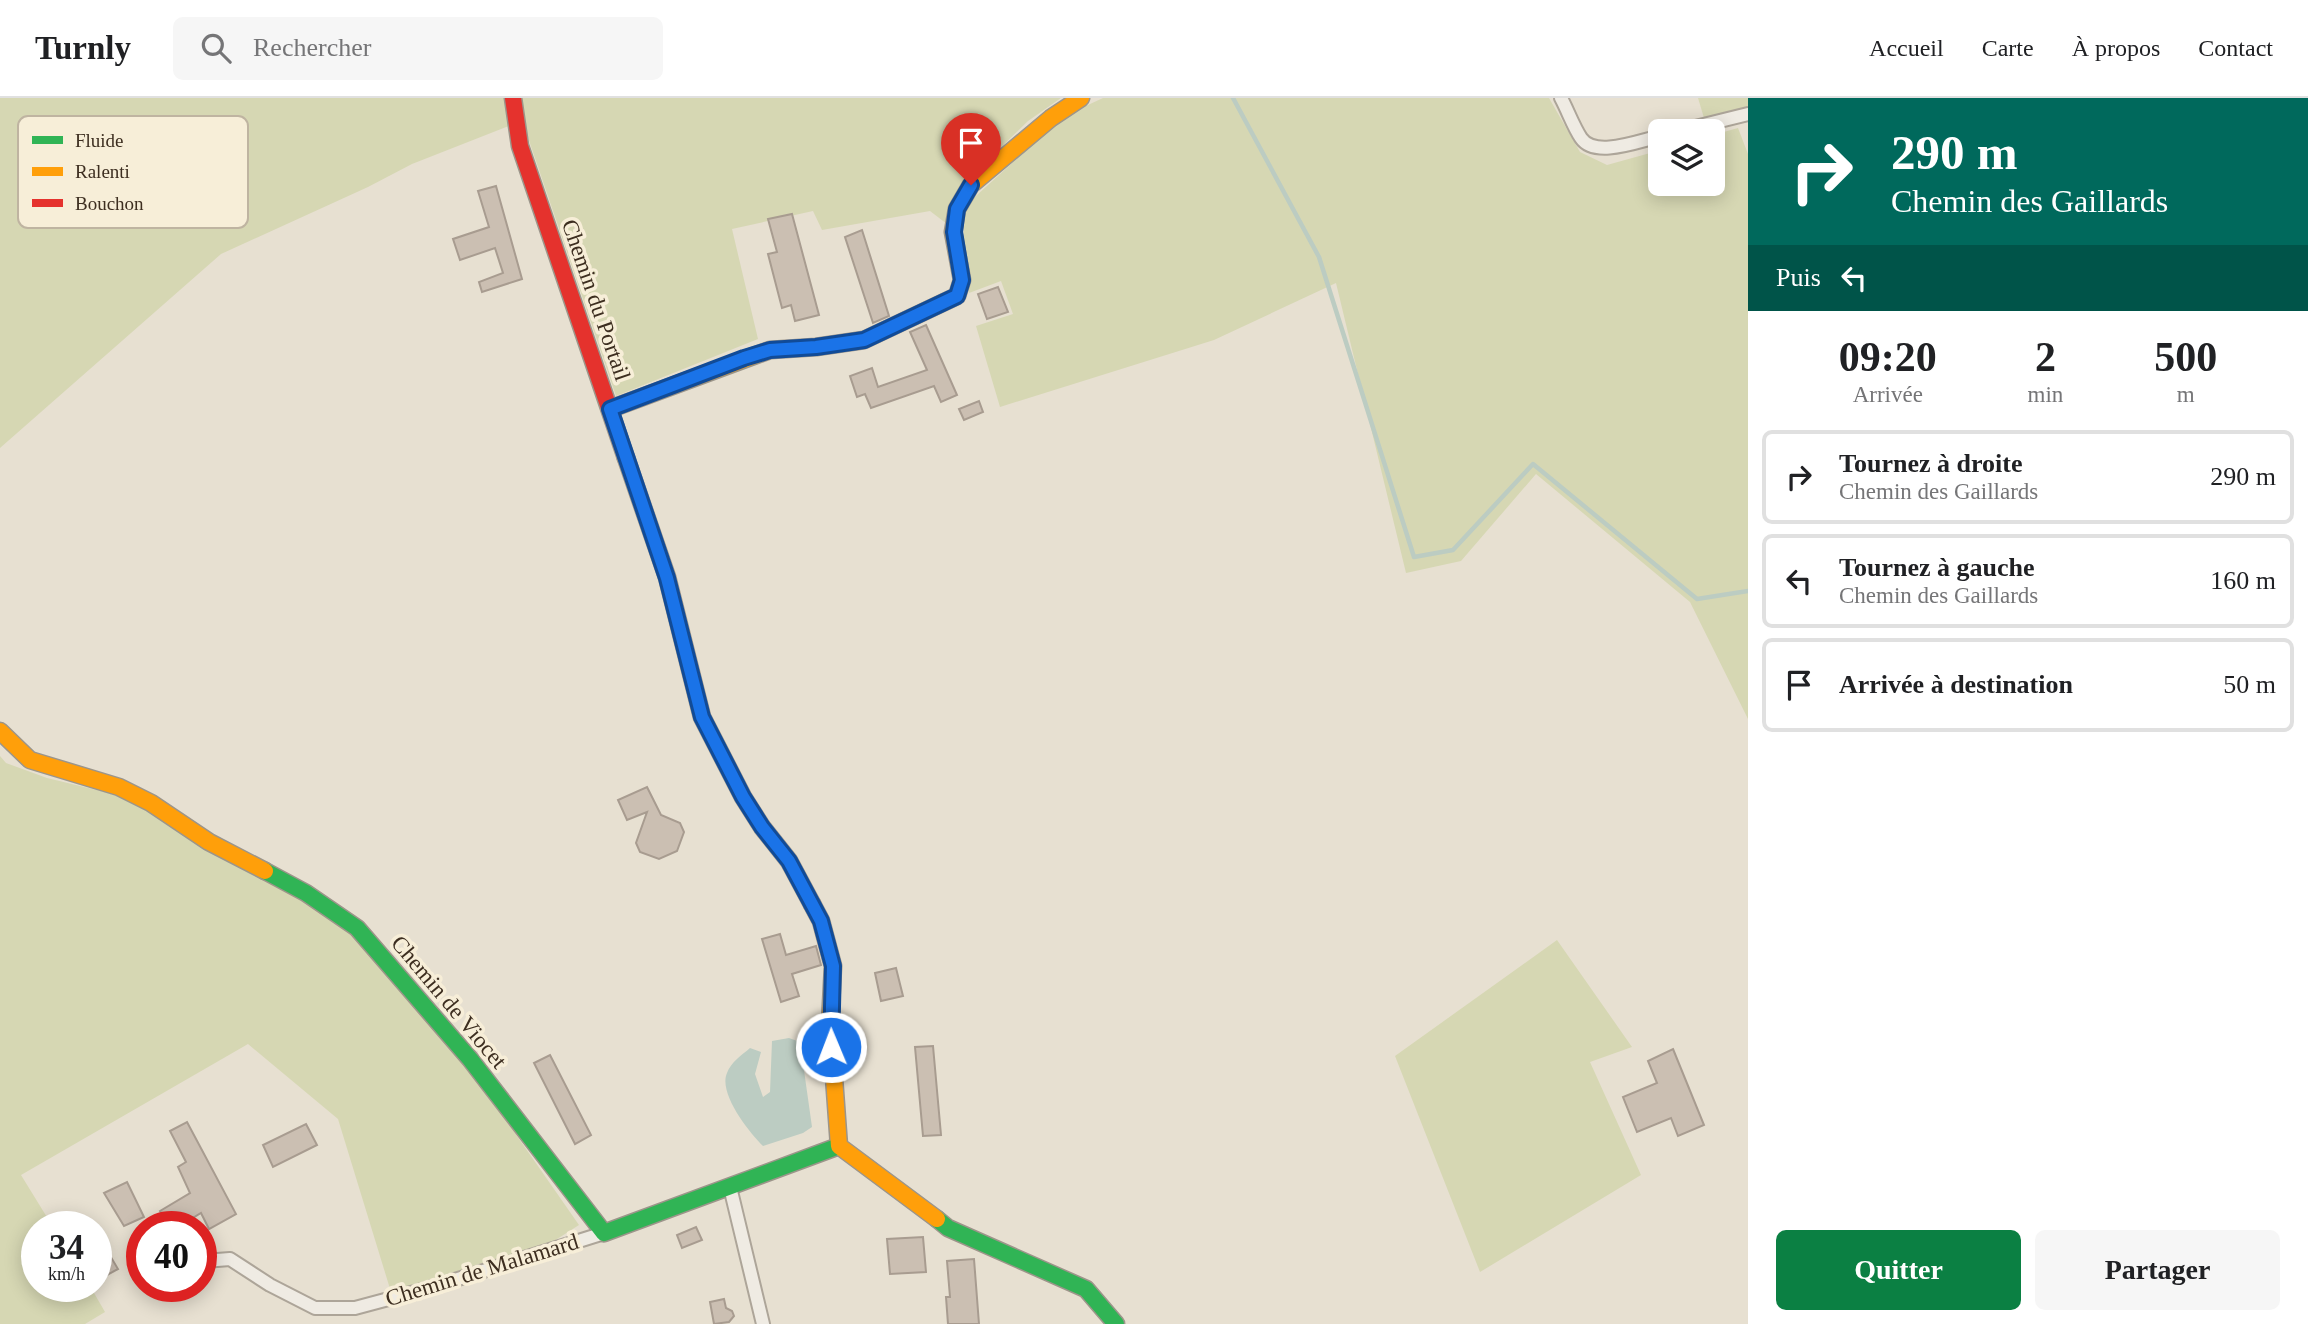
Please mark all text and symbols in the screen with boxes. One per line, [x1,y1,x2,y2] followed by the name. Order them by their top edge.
[173,17,663,80] search box
[197,29,235,67] icon: search
[35,30,131,66] text: Turnly
[253,33,371,62] text: Rechercher
[1869,35,1944,61] text: Accueil
[1982,35,2034,61] text: Carte
[2072,35,2160,61] text: À propos
[2198,35,2273,61] text: Contact
[941,113,1001,185] pin
[18,116,248,228] legend
[1648,119,1725,196] map controls
[1648,119,1725,196] button: layers
[952,124,990,162] icon: arrive
[1891,125,2018,180] text: 290 m
[1776,126,1867,217] icon: right
[75,130,124,151] text: Fluide
[75,161,130,182] text: Ralenti
[1891,183,2168,219] text: Chemin des Gaillards
[75,193,144,214] text: Bouchon
[557,216,635,384] street label: Chemin du Portail
[1835,259,1873,297] icon: left
[1776,263,1821,292] text: Puis
[1839,334,1937,380] text: 09:20
[2035,334,2056,380] text: 2
[2154,334,2217,380] text: 500
[1853,382,1923,407] text: Arrivée
[2028,382,2063,407] text: min
[2177,382,2195,407] text: m
[1839,449,2022,478] text: Tournez à droite
[1780,458,1818,496] icon: right
[2210,462,2276,491] text: 290 m
[1839,479,2038,504] text: Chemin des Gaillards
[1839,553,2035,582] text: Tournez à gauche
[1780,562,1818,600] icon: left
[2210,566,2276,595] text: 160 m
[1839,583,2038,608] text: Chemin des Gaillards
[1780,666,1818,704] icon: arrive
[1839,670,2073,699] text: Arrivée à destination
[2223,670,2276,699] text: 50 m
[386,931,512,1074] street label: Chemin de Viocet
[794,1010,868,1084] position arrow
[126,1211,217,1302] speed limit sign: 40
[49,1228,84,1267] text: 34
[382,1229,582,1311] street label: Chemin de Malamard
[1776,1230,2021,1310] button: Quitter
[2035,1230,2280,1310] button: Partager
[48,1264,85,1284] text: km/h

